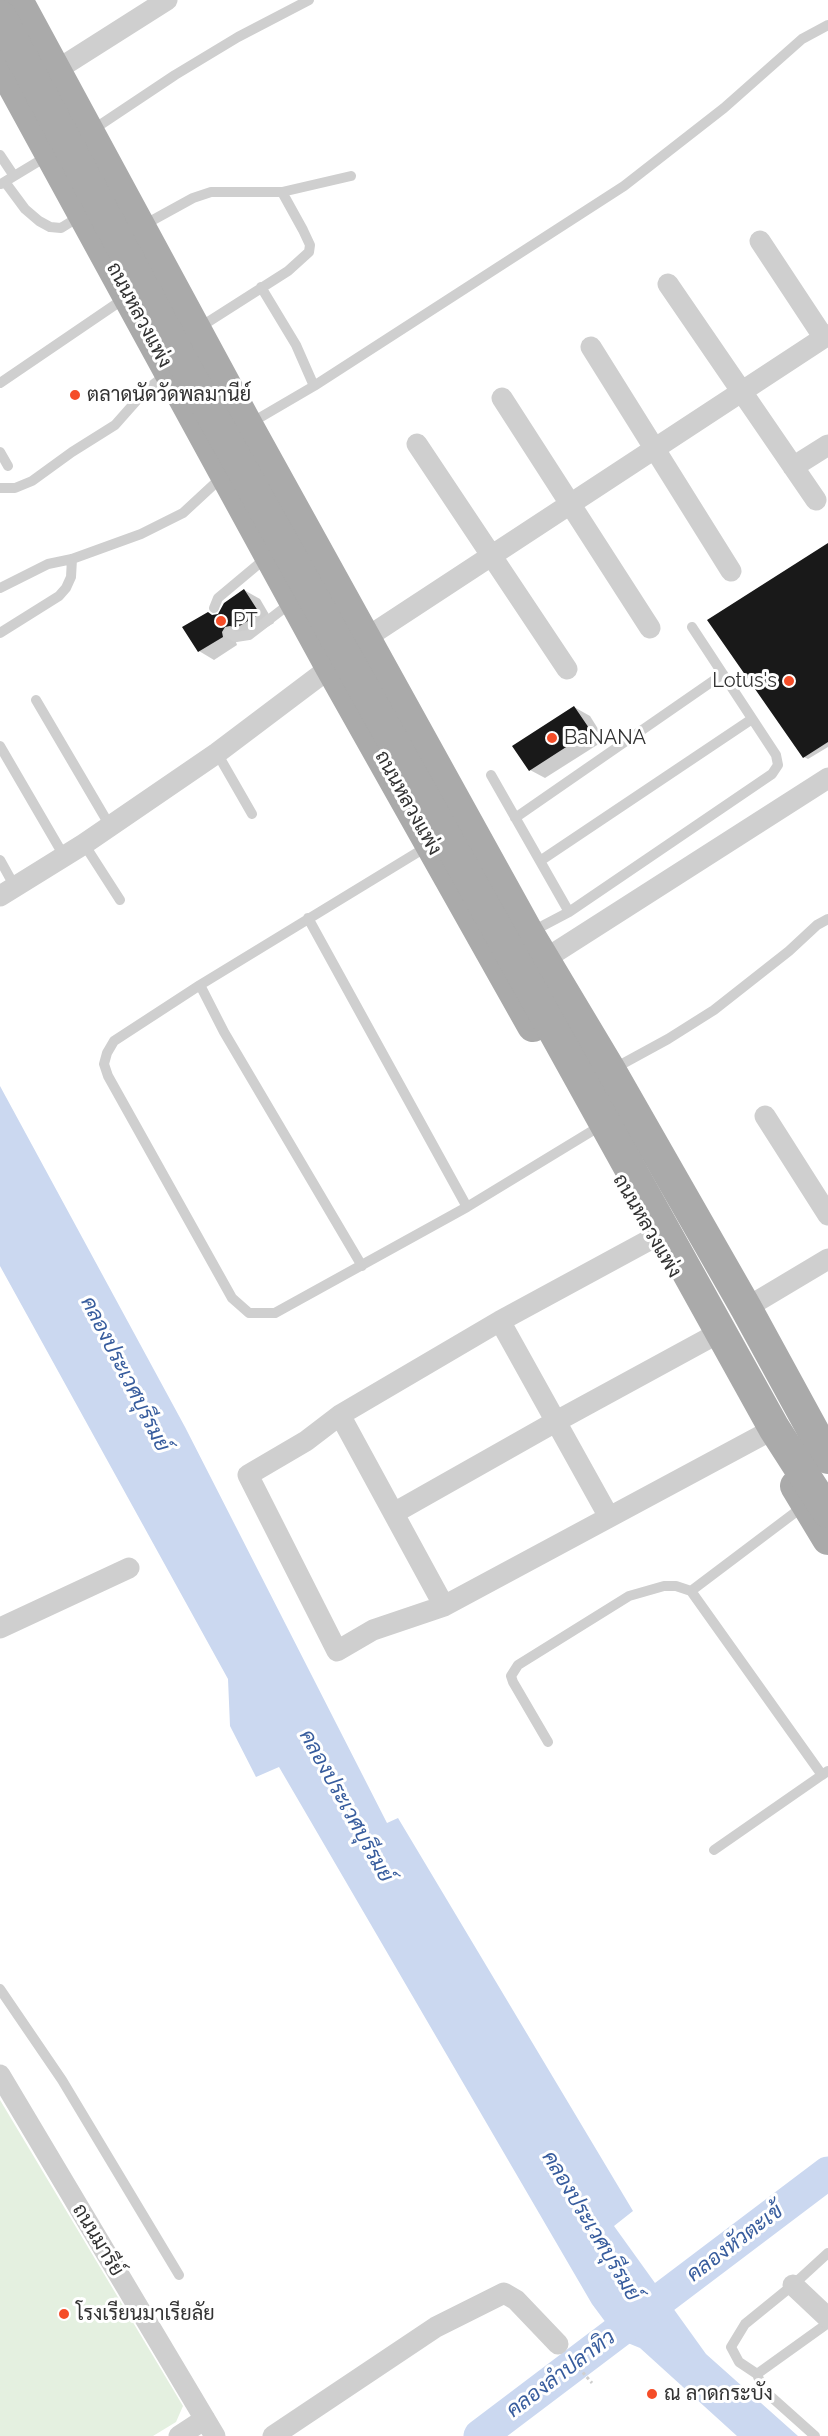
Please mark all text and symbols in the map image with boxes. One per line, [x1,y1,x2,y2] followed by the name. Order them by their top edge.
[101,258,177,372] street label: ถนนหลวงแพ่ง
[87,383,251,407] place label: ตลาดนัดวัดพลมานีย์
[68,388,82,402] marker: ตลาดนัดวัดพลมานีย์
[233,609,258,633] place label: PT
[214,614,228,628] marker: PT
[712,669,777,693] place label: Lotus's
[782,674,796,688] marker: Lotus's
[564,726,646,750] place label: BaNANA
[545,731,559,745] marker: BaNANA
[369,747,447,859] street label: ถนนหลวงแพ่ง
[608,1170,686,1282] street label: ถนนหลวงแพ่ง
[75,1292,175,1456] water label: คลองประเวศบุรีรมย์
[294,1725,398,1887] water label: คลองประเวศบุรีรมย์
[536,2146,646,2306] water label: คลองประเวศบุรีรมย์
[67,2199,129,2281] street label: ถนนมารีย์
[682,2199,788,2287] water label: คลองหัวตะเข้
[76,2302,215,2326] place label: โรงเรียนมาเรียลัย
[57,2307,71,2321] marker: โรงเรียนมาเรียลัย
[502,2325,620,2423] water label: คลองลำปลาทิว
[664,2382,773,2406] place label: ณ ลาดกระบัง
[645,2387,659,2401] marker: ณ ลาดกระบัง

